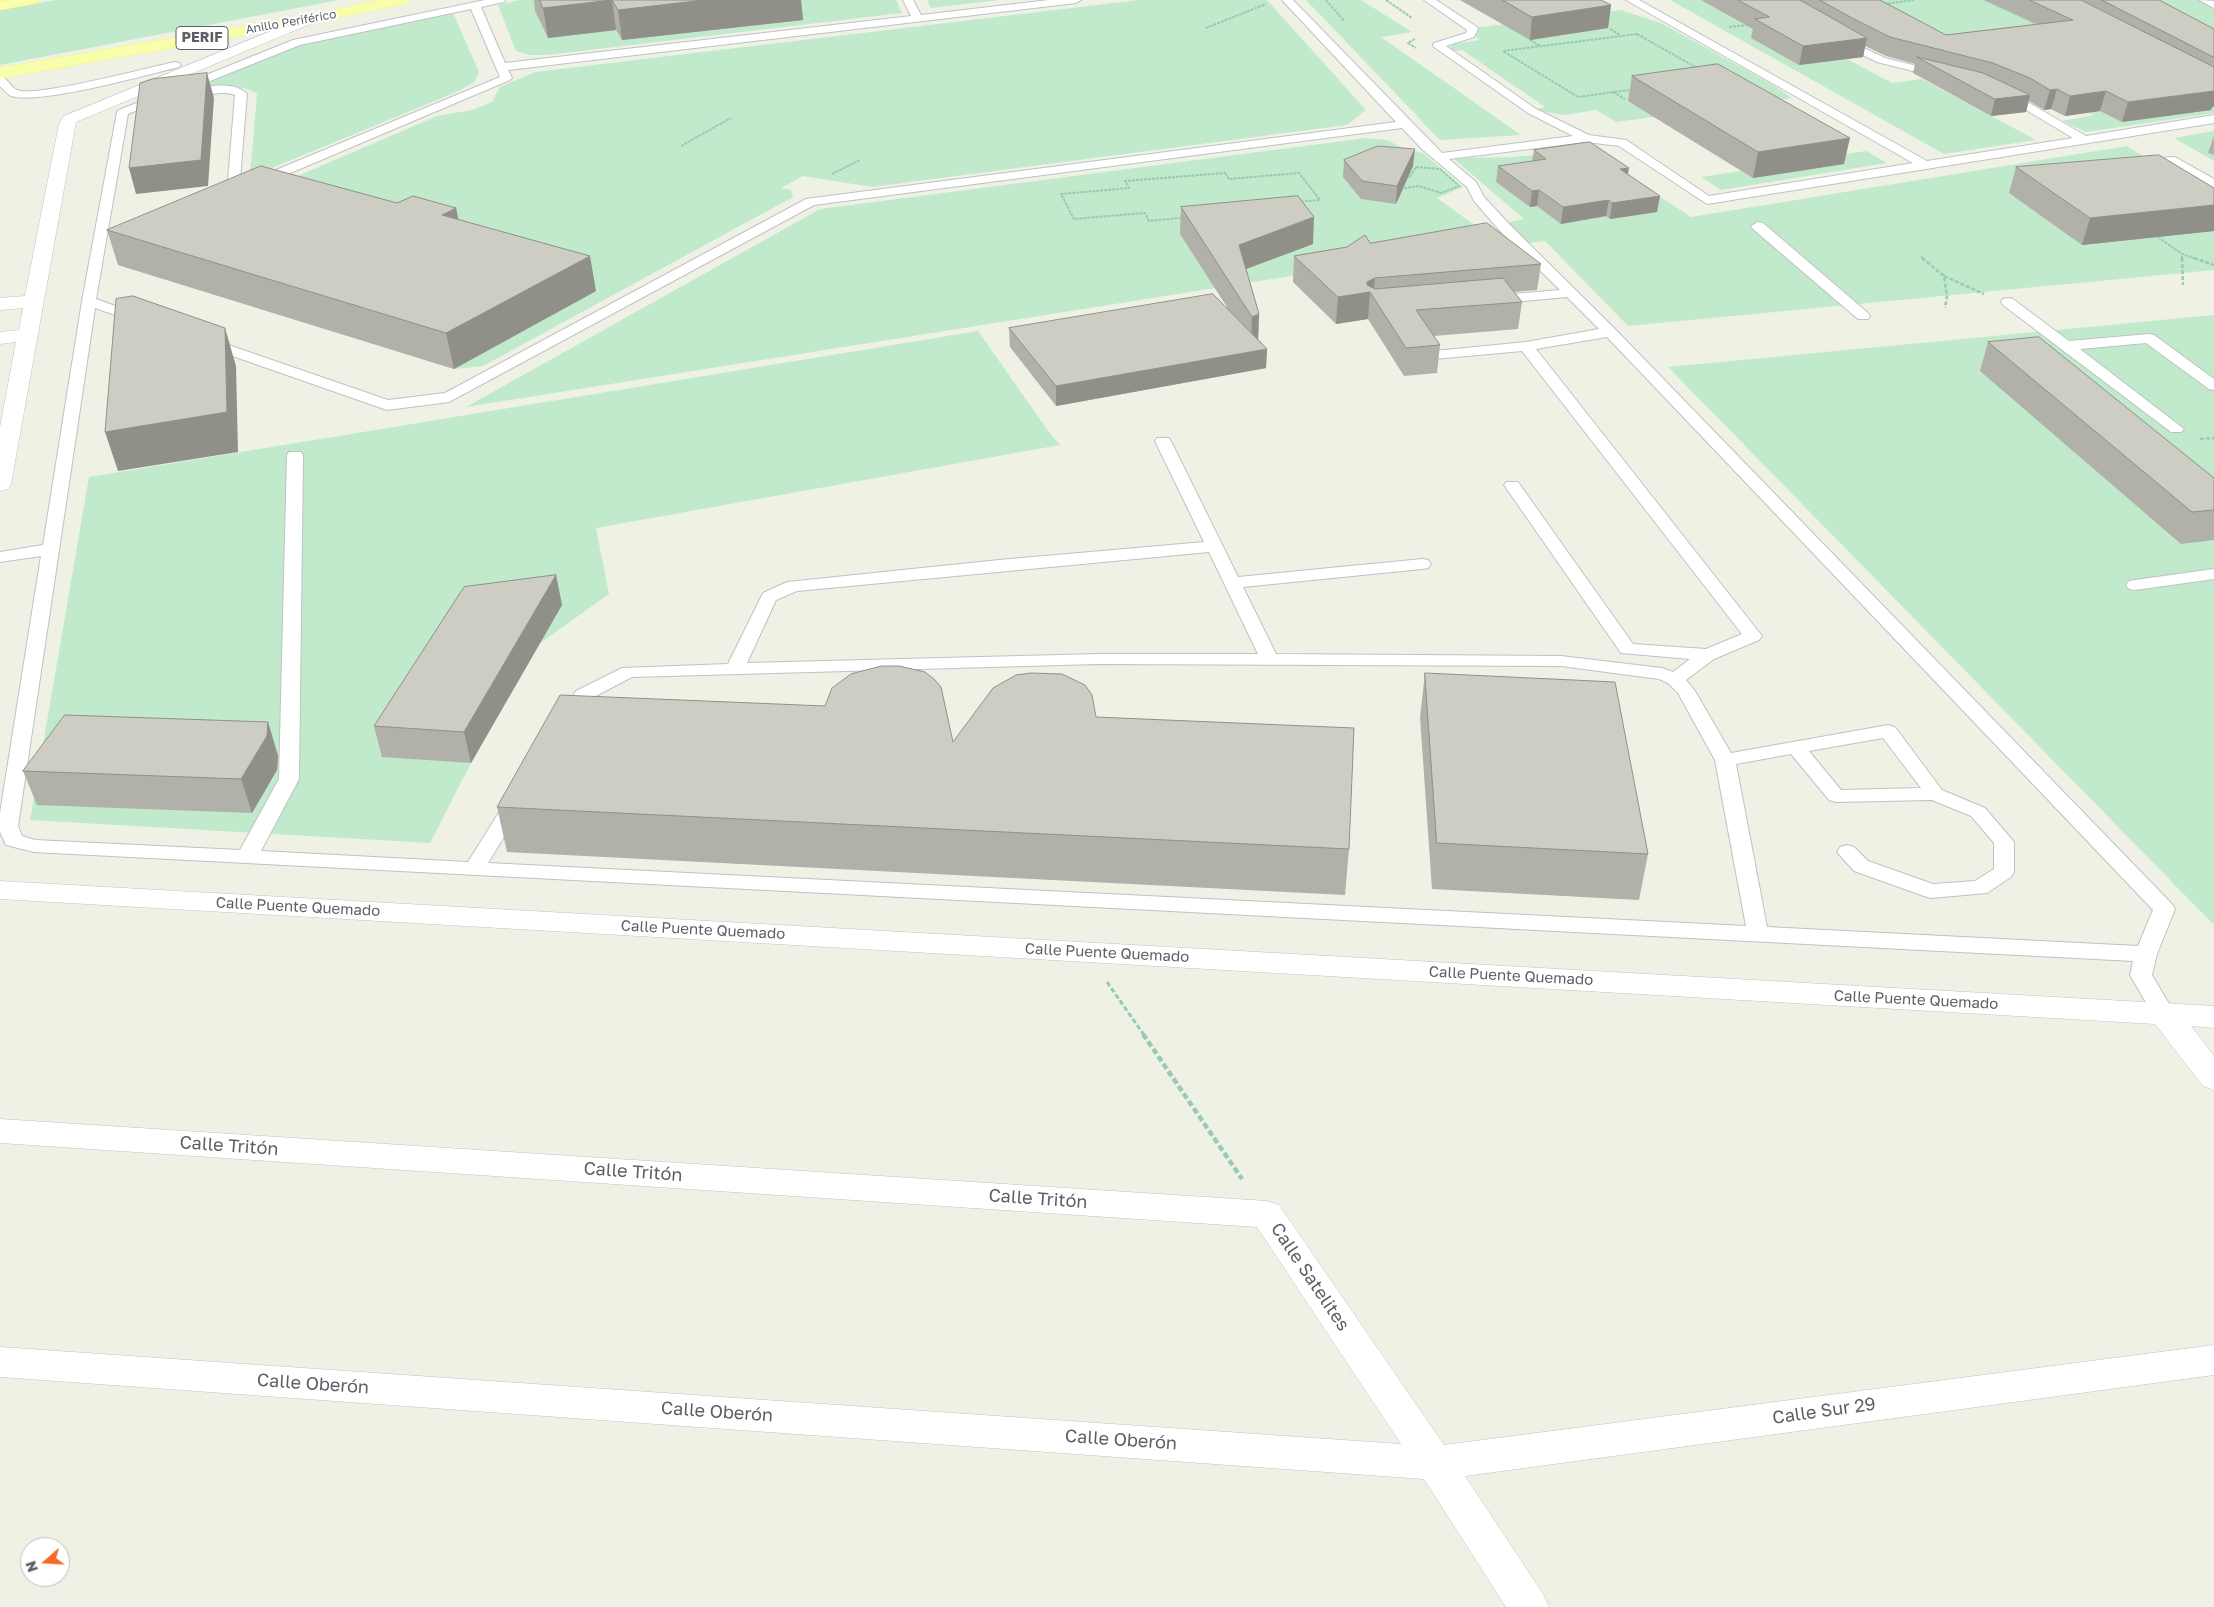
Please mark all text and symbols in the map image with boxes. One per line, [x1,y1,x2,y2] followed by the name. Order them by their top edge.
[245,7,337,37] street label: Anillo Periférico
[176,26,228,49] road number: PERIF
[215,894,381,920] street label: Calle Puente Quemado
[620,917,786,943] street label: Calle Puente Quemado
[1024,940,1190,966] street label: Calle Puente Quemado
[1428,963,1594,989] street label: Calle Puente Quemado
[1833,987,1999,1013] street label: Calle Puente Quemado
[179,1132,279,1160] street label: Calle Tritón
[583,1158,683,1186] street label: Calle Tritón
[988,1185,1088,1213] street label: Calle Tritón
[1266,1219,1354,1335] street label: Calle Satelites
[256,1369,370,1399] street label: Calle Oberón
[1771,1393,1877,1429] street label: Calle Sur 29
[660,1397,774,1427] street label: Calle Oberón
[1064,1425,1178,1455] street label: Calle Oberón
[20,1537,70,1587] north arrow
[22,1559,41,1575] text: N

